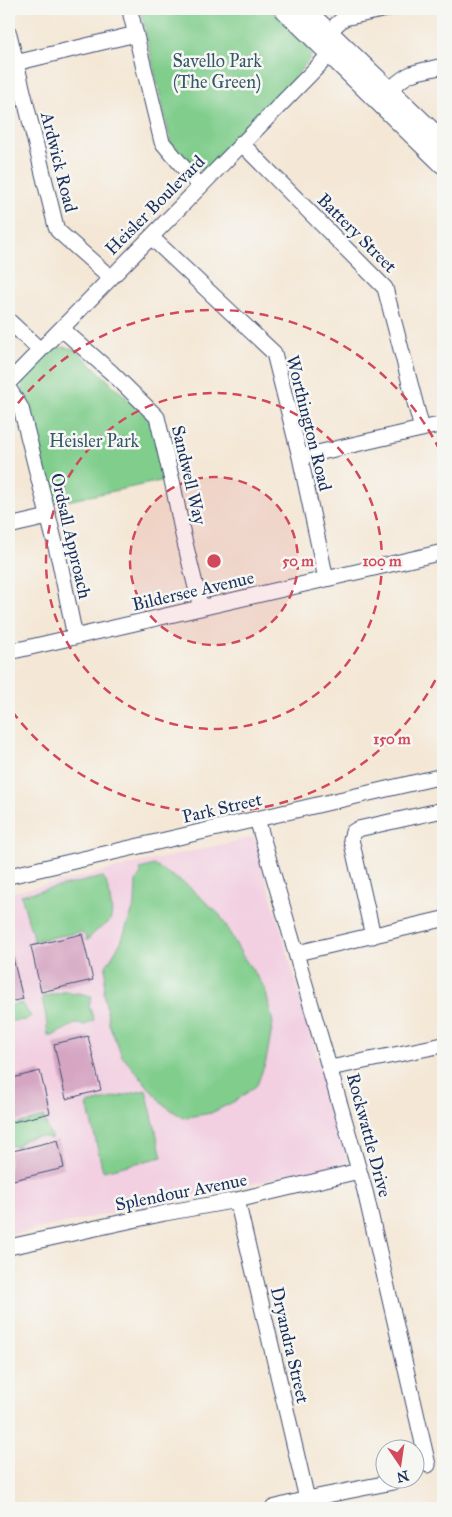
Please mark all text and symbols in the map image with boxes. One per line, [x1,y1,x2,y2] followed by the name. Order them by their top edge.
[173,50,262,94] park label: Savello Park (The Green)
[36,109,82,214] street label: Ardwick Road
[100,150,210,260] street label: Heisler Boulevard
[313,189,402,278] street label: Battery Street
[281,353,337,493] street label: Worthington Road
[167,423,211,527] street label: Sandwell Way
[49,430,140,452] park label: Heisler Park
[46,471,96,601] street label: Ordsall Approach
[205,552,223,570] centre of rings
[282,552,314,570] text: 50 m
[362,552,402,570] text: 100 m
[130,566,256,616] street label: Bildersee Avenue
[373,730,411,748] text: 150 m
[180,788,265,828] street label: Park Street
[342,1071,396,1199] street label: Rockwattle Drive
[113,1168,249,1216] street label: Splendour Avenue
[266,1285,314,1406] street label: Dryandra Street
[374,1440,424,1490] north arrow
[395,1467,411,1486] text: N

